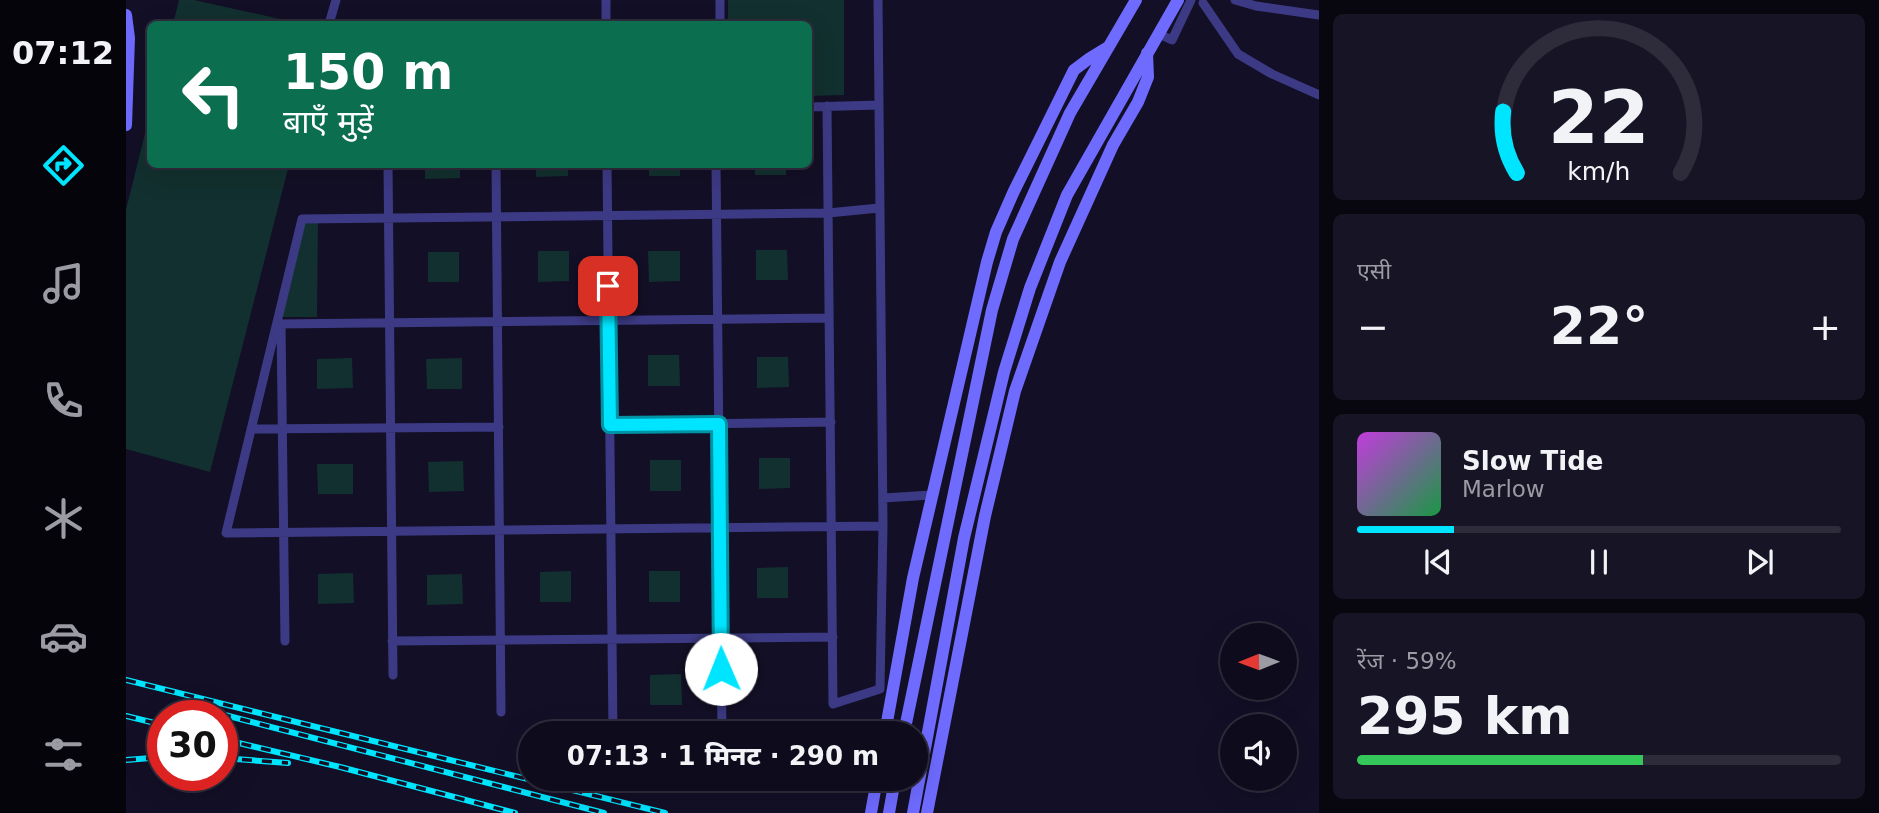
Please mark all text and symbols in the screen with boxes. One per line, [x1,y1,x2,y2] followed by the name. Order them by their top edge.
[12,34,114,72] text: 07:12
[283,44,453,101] text: 150 m
[168,49,259,140] icon: left
[1548,75,1650,160] text: 22
[283,103,374,141] text: बाएँ मुड़ें
[39,141,88,190] icon: directions
[1567,157,1631,186] text: km/h
[578,256,638,316] pin
[1357,258,1391,284] text: एसी
[39,259,88,308] icon: music
[589,267,627,305] icon: arrive
[1550,296,1648,356] text: 22°
[1357,305,1389,349] text: −
[1809,305,1841,349] text: +
[39,376,88,425] icon: phone
[1462,446,1603,476] text: Slow Tide
[1462,476,1545,502] text: Marlow
[39,494,88,543] icon: climate
[1419,543,1457,581] icon: previous
[1580,543,1618,581] icon: pause
[1741,543,1779,581] icon: next
[39,612,88,661] icon: car
[1220,623,1297,700] north arrow
[1220,623,1297,791] map controls
[684,632,758,706] position arrow
[1357,648,1457,674] text: रेंज · 59%
[1357,686,1572,746] text: 295 km
[147,700,238,791] speed limit sign: 30
[1220,714,1297,791] button: sound
[39,730,88,779] icon: filters
[567,741,879,771] text: 07:13 · 1 मिनट · 290 m

